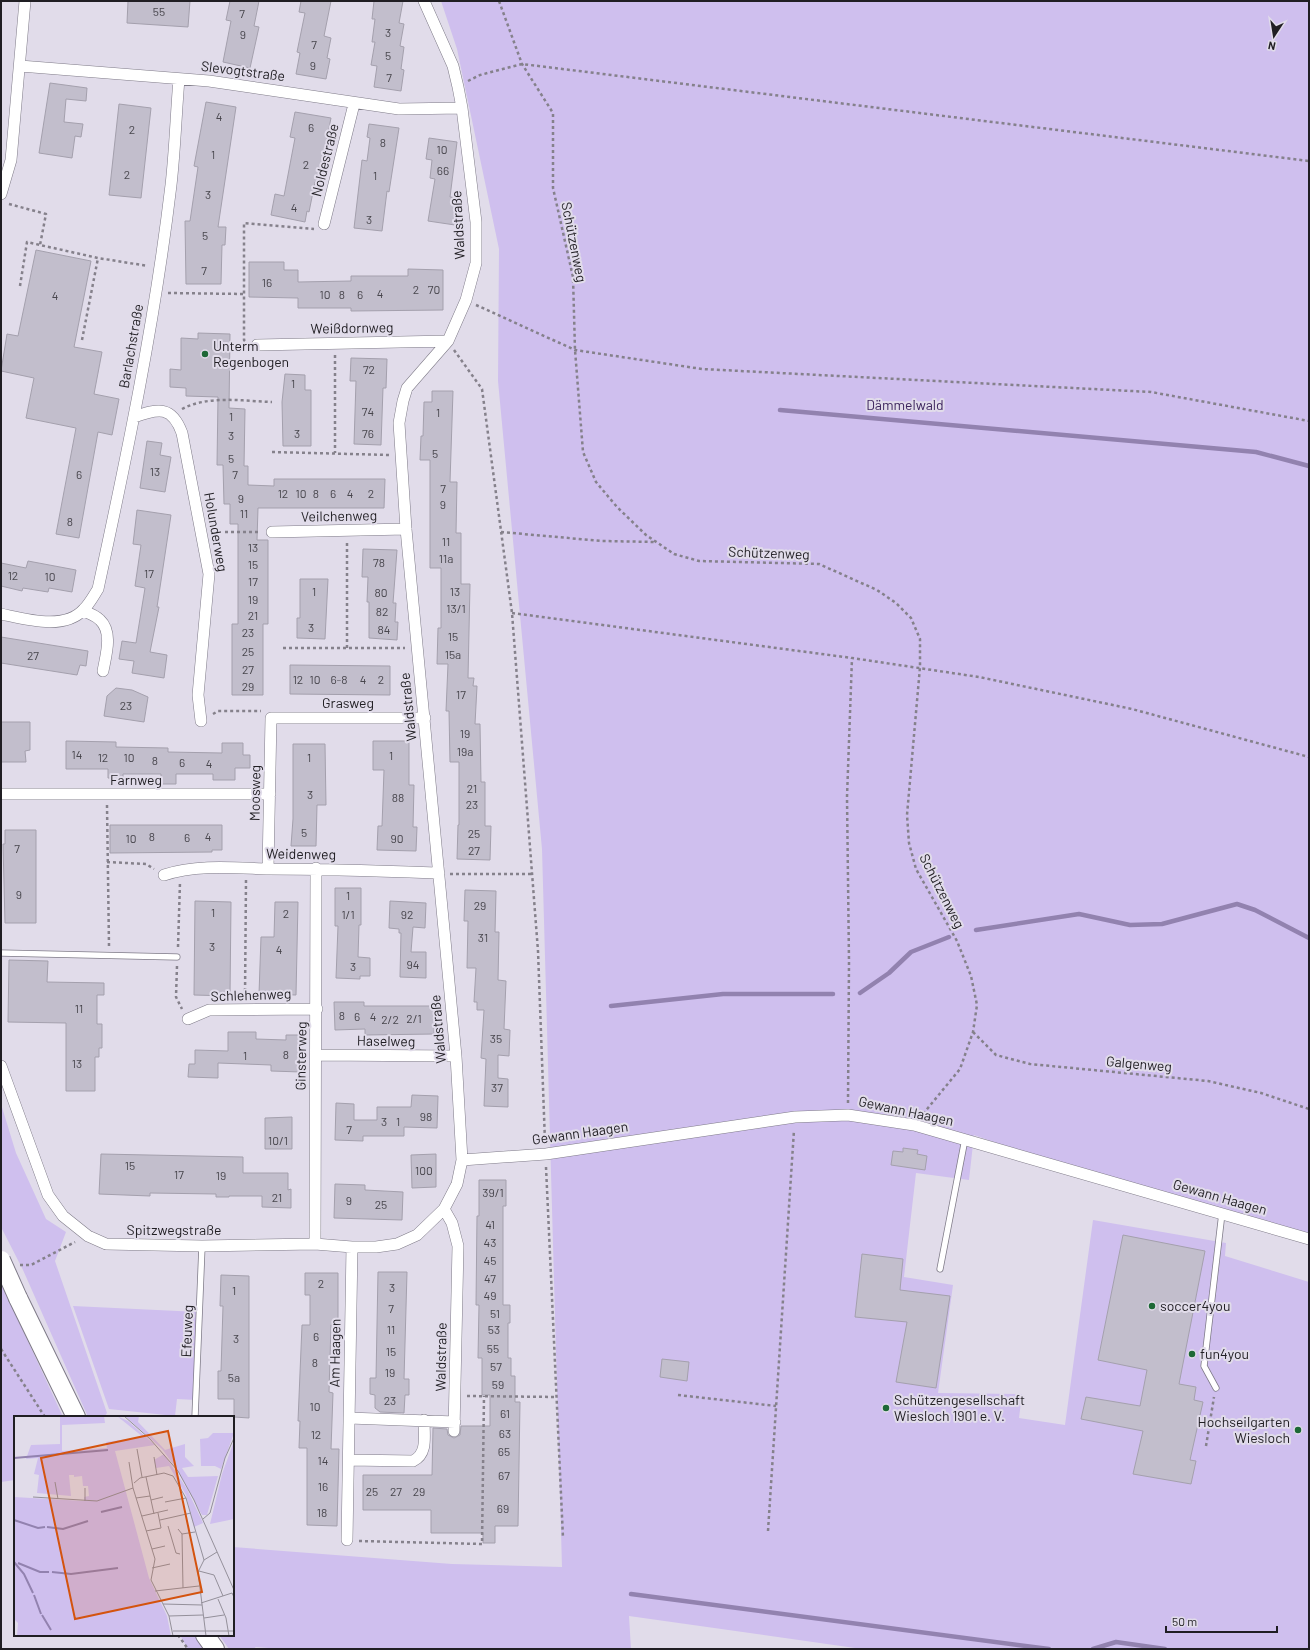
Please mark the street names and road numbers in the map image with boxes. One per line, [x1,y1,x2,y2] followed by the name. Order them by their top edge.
[200,57,286,84] street label: Slevogtstraße
[307,122,342,198] street label: Noldestraße
[447,190,468,260] street label: Waldstraße
[558,200,591,284] street label: Schützenweg
[115,302,146,389] street label: Barlachstraße
[310,318,394,337] street label: Weißdornweg
[201,491,232,573] street label: Holunderweg
[301,506,377,525] street label: Veilchenweg
[728,543,810,562] street label: Schützenweg
[395,672,420,742] street label: Waldstraße
[322,694,374,711] street label: Grasweg
[246,765,263,821] street label: Moosweg
[110,771,162,788] street label: Farnweg
[266,844,336,863] street label: Weidenweg
[916,851,969,931] street label: Schützenweg
[210,985,292,1004] street label: Schlehenweg
[426,994,449,1064] street label: Waldstraße
[291,1021,310,1091] street label: Ginsterweg
[357,1031,415,1050] street label: Haselweg
[1105,1052,1173,1075] street label: Galgenweg
[857,1092,955,1129] street label: Gewann Haagen
[531,1117,629,1148] street label: Gewann Haagen
[1171,1175,1269,1218] street label: Gewann Haagen
[127,1221,221,1238] street label: Spitzwegstraße
[177,1304,196,1358] street label: Efeuweg
[325,1318,344,1388] street label: Am Haagen
[431,1322,450,1392] street label: Waldstraße

